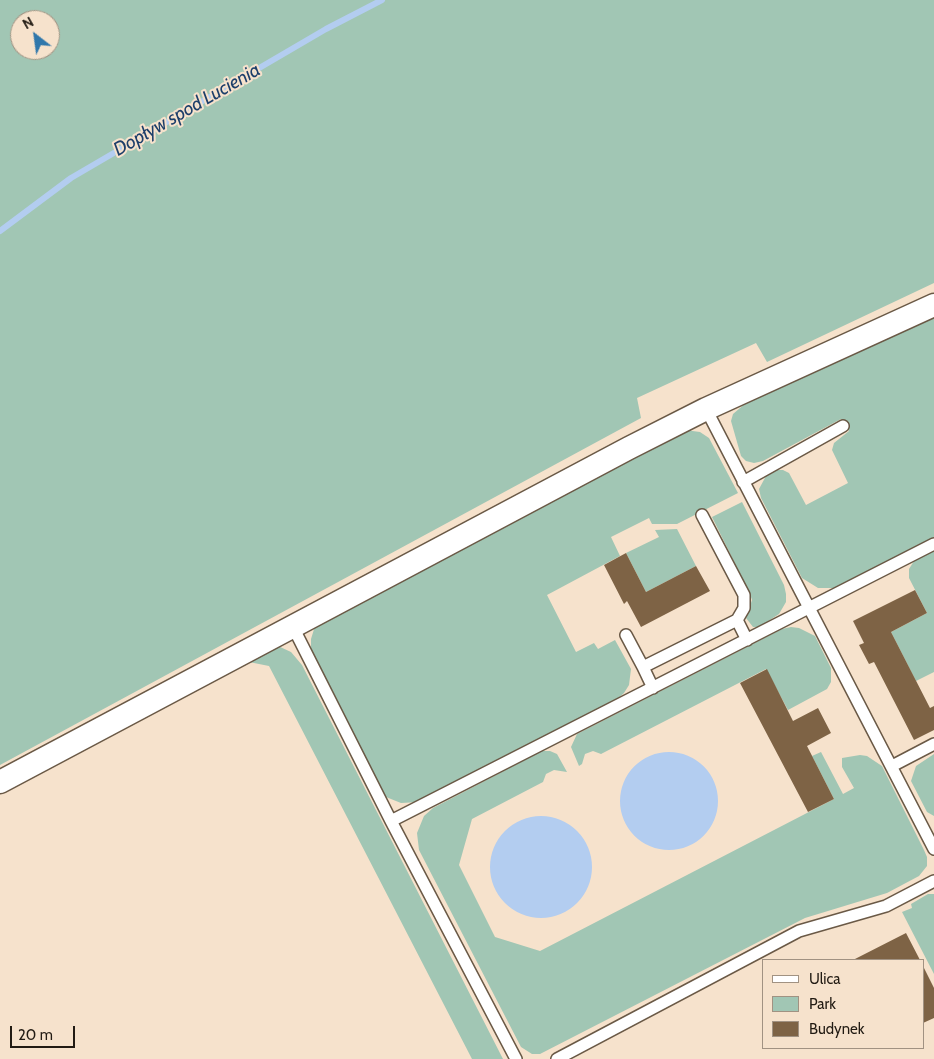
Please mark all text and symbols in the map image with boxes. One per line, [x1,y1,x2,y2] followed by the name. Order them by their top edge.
[10,10,60,60] north arrow
[19,13,37,33] text: N
[110,59,264,161] water label: Dopływ spod Lucienia
[762,959,924,1049] legend
[809,970,840,988] text: Ulica
[809,995,836,1013] text: Park
[12,1016,78,1048] scale bar
[809,1020,864,1038] text: Budynek
[18,1026,53,1044] text: 20 m

